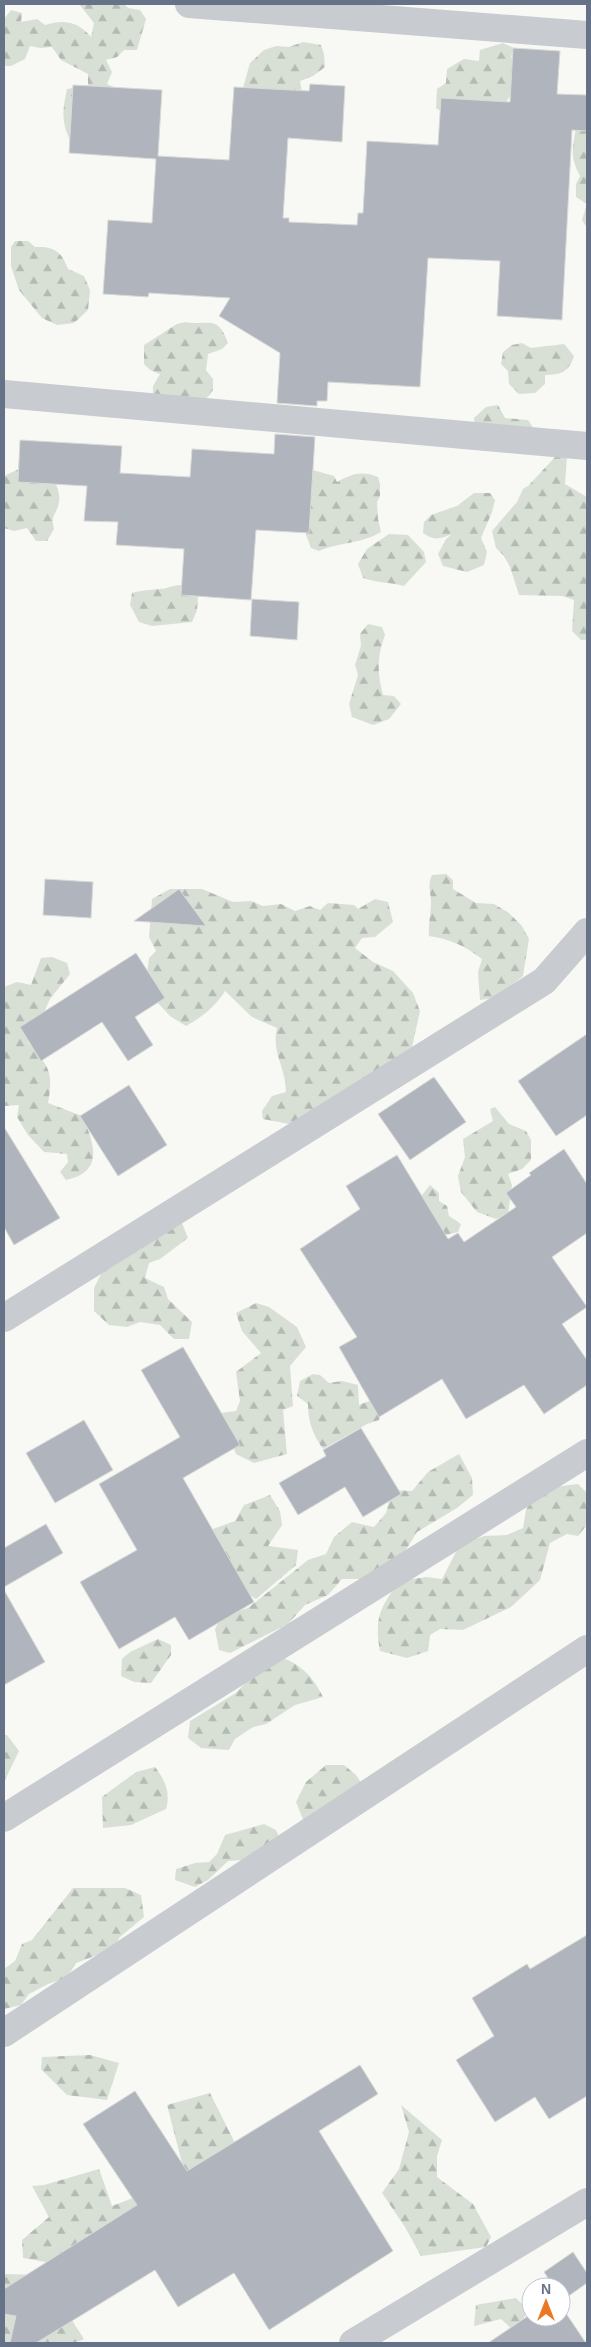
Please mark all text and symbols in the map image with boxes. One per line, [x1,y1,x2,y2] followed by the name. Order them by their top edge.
[521,2277,571,2327] north arrow
[541,2281,551,2297] text: N

